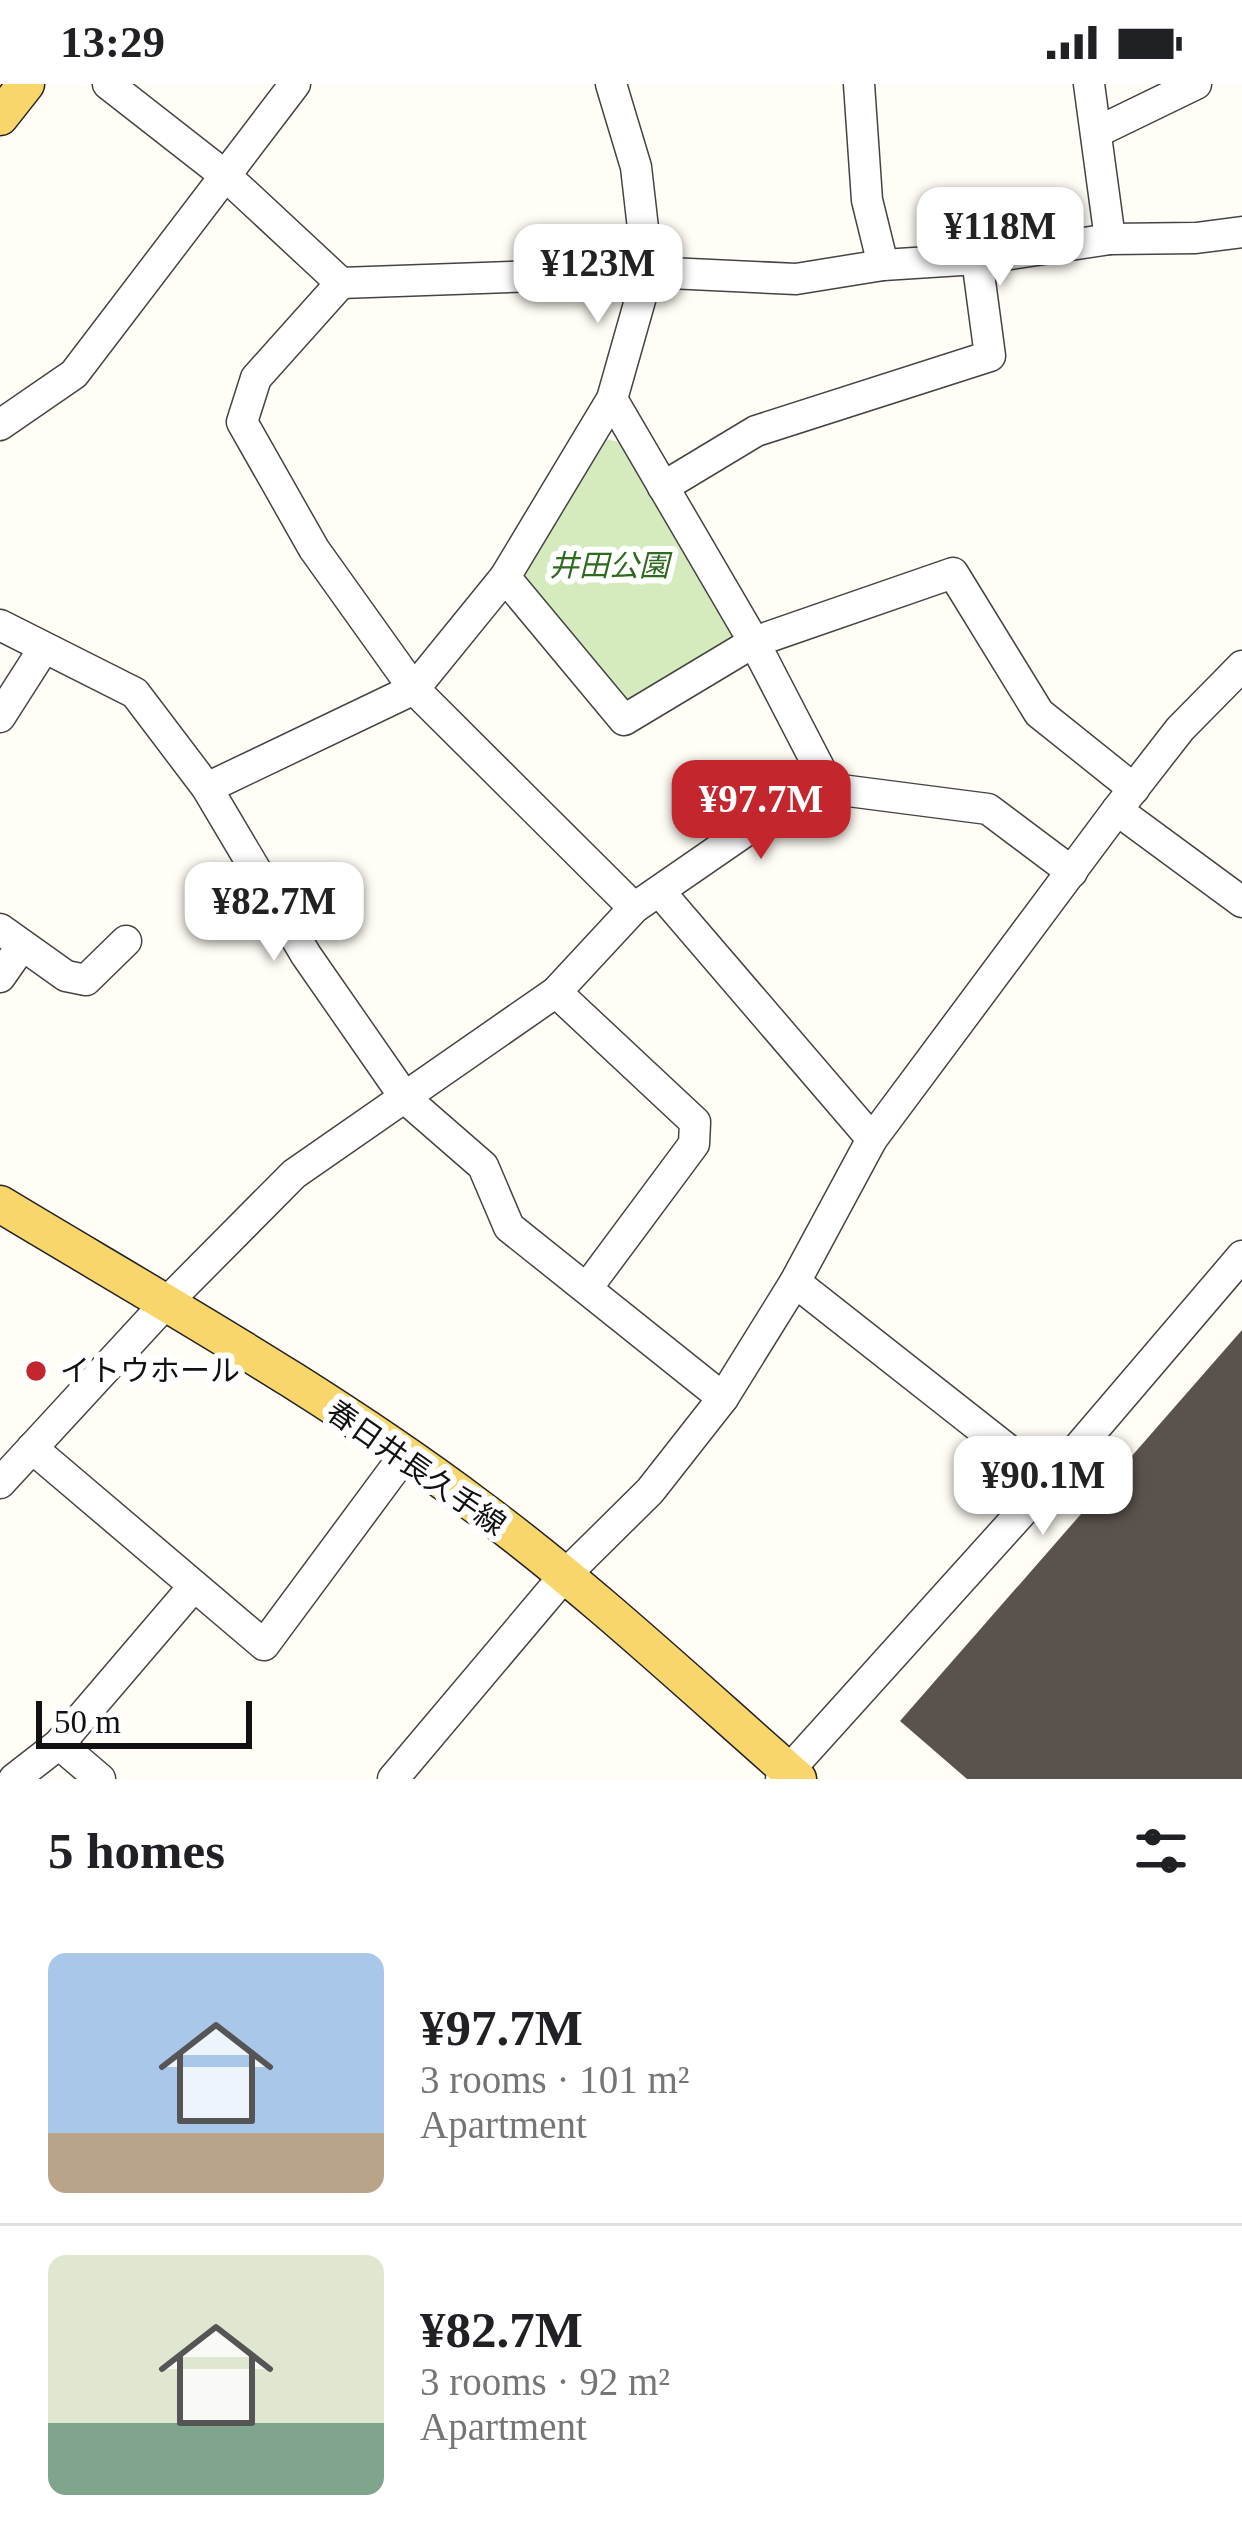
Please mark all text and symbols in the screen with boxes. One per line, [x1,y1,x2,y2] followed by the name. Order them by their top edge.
[60,17,165,67] text: 13:29
[916,187,1084,289] pin: ¥118M
[944,204,1056,247] text: ¥118M
[514,224,682,326] pin: ¥123M
[541,241,655,284] text: ¥123M
[549,549,673,582] park label: 井田公園
[663,760,859,862] pin: ¥97.7M
[699,777,823,820] text: ¥97.7M
[176,862,372,964] pin: ¥82.7M
[212,879,336,922] text: ¥82.7M
[60,1354,240,1387] place label: イトウホール
[23,1358,49,1384] marker: イトウホール
[321,1394,512,1541] street label: 春日井長久手線
[945,1436,1141,1538] pin: ¥90.1M
[981,1453,1105,1496] text: ¥90.1M
[36,1695,252,1748] scale bar
[54,1704,121,1740] text: 50 m
[1128,1818,1194,1884] icon: filters
[48,1823,225,1879] text: 5 homes
[420,2000,583,2056] text: ¥97.7M
[144,2001,288,2145] icon: home
[420,2058,690,2101] text: 3 rooms · 101 m²
[420,2103,587,2146] text: Apartment
[420,2302,583,2358] text: ¥82.7M
[144,2303,288,2447] icon: home
[420,2360,670,2403] text: 3 rooms · 92 m²
[420,2405,587,2448] text: Apartment

